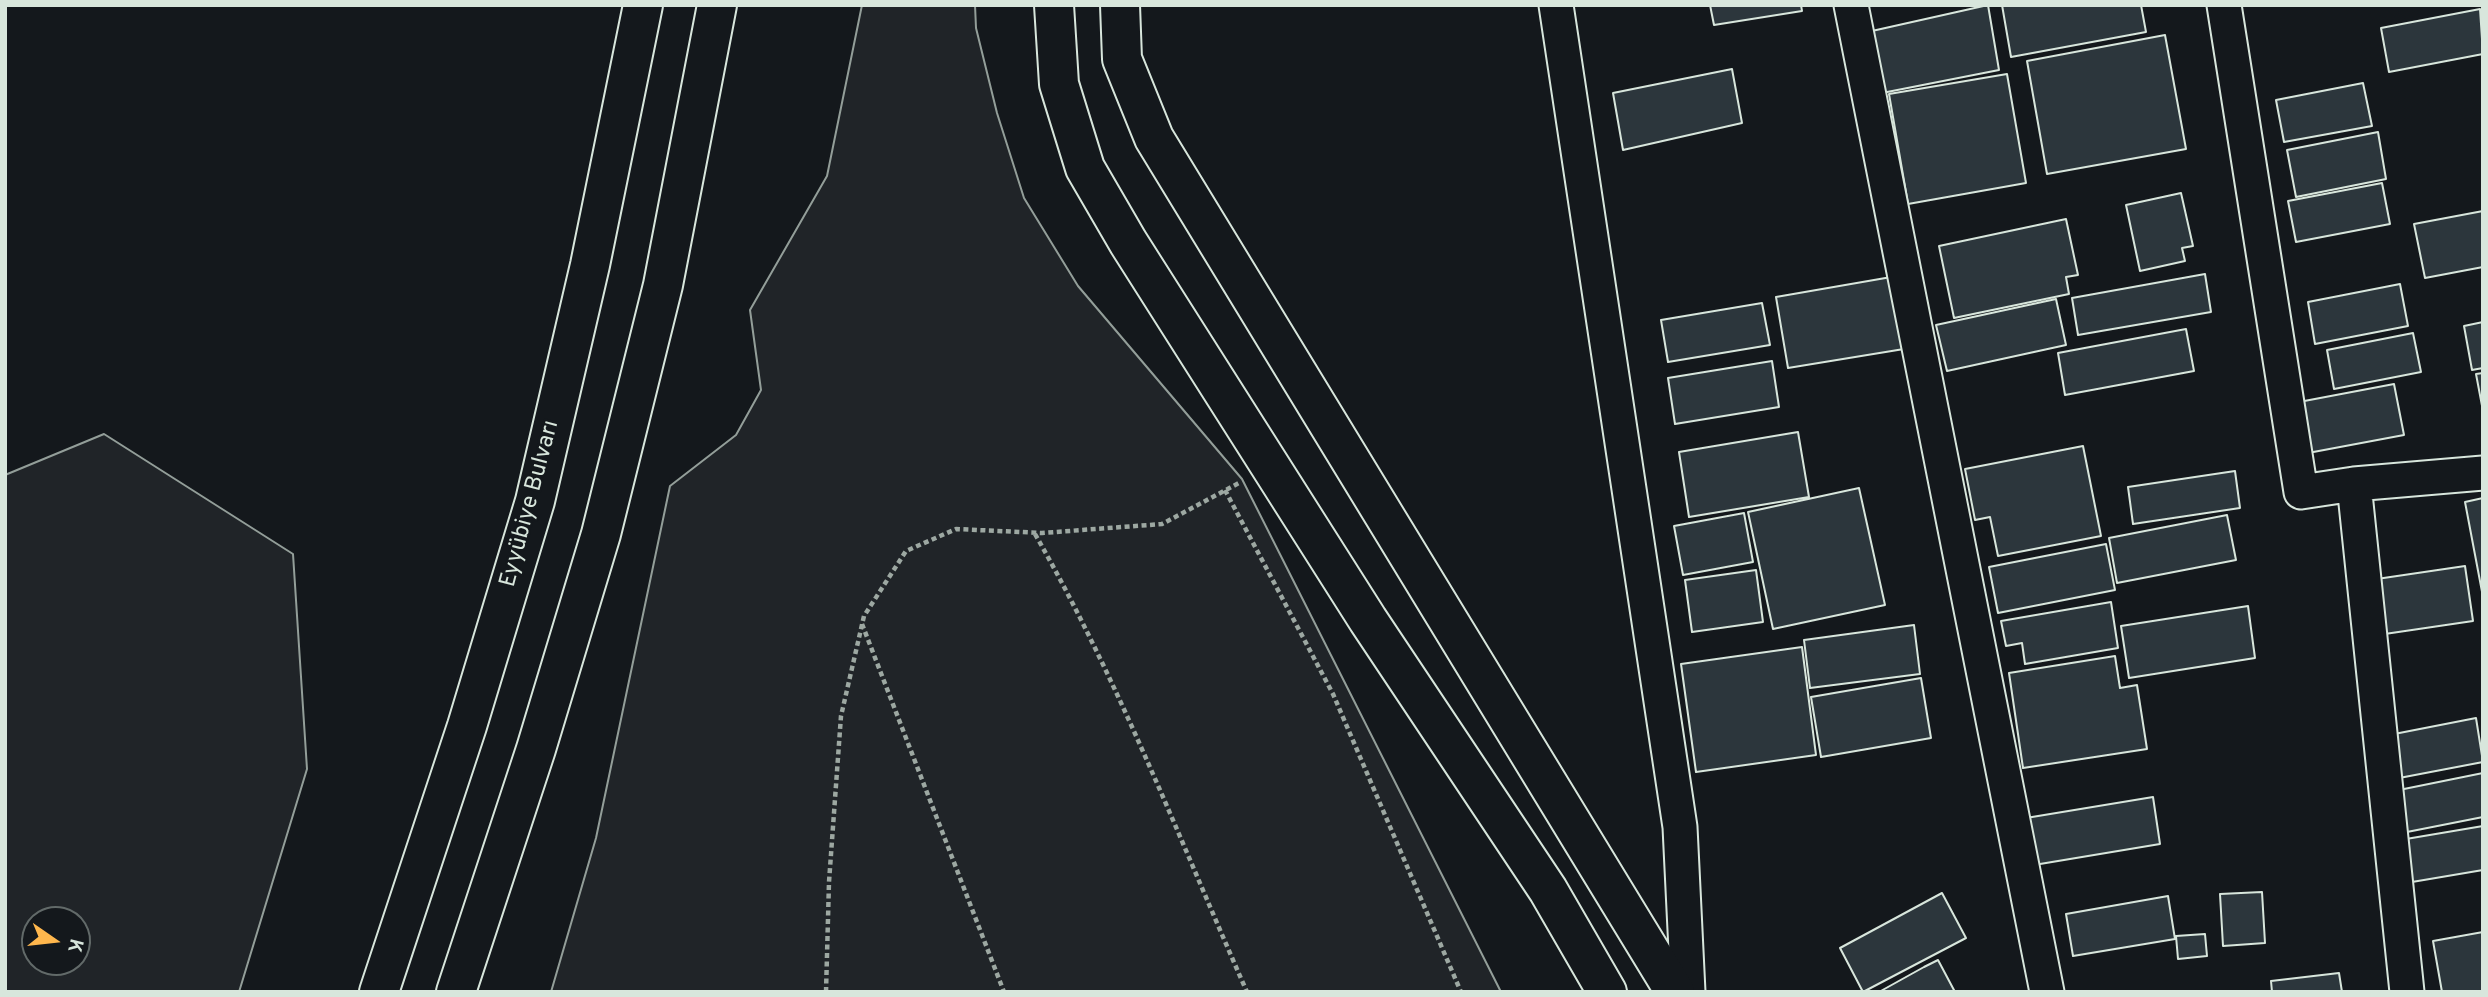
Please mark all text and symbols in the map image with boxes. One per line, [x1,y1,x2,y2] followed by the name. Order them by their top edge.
[495,418,567,590] street label: Eyyübiye Bulvarı
[21,906,91,976] north arrow
[61,936,88,955] text: K

